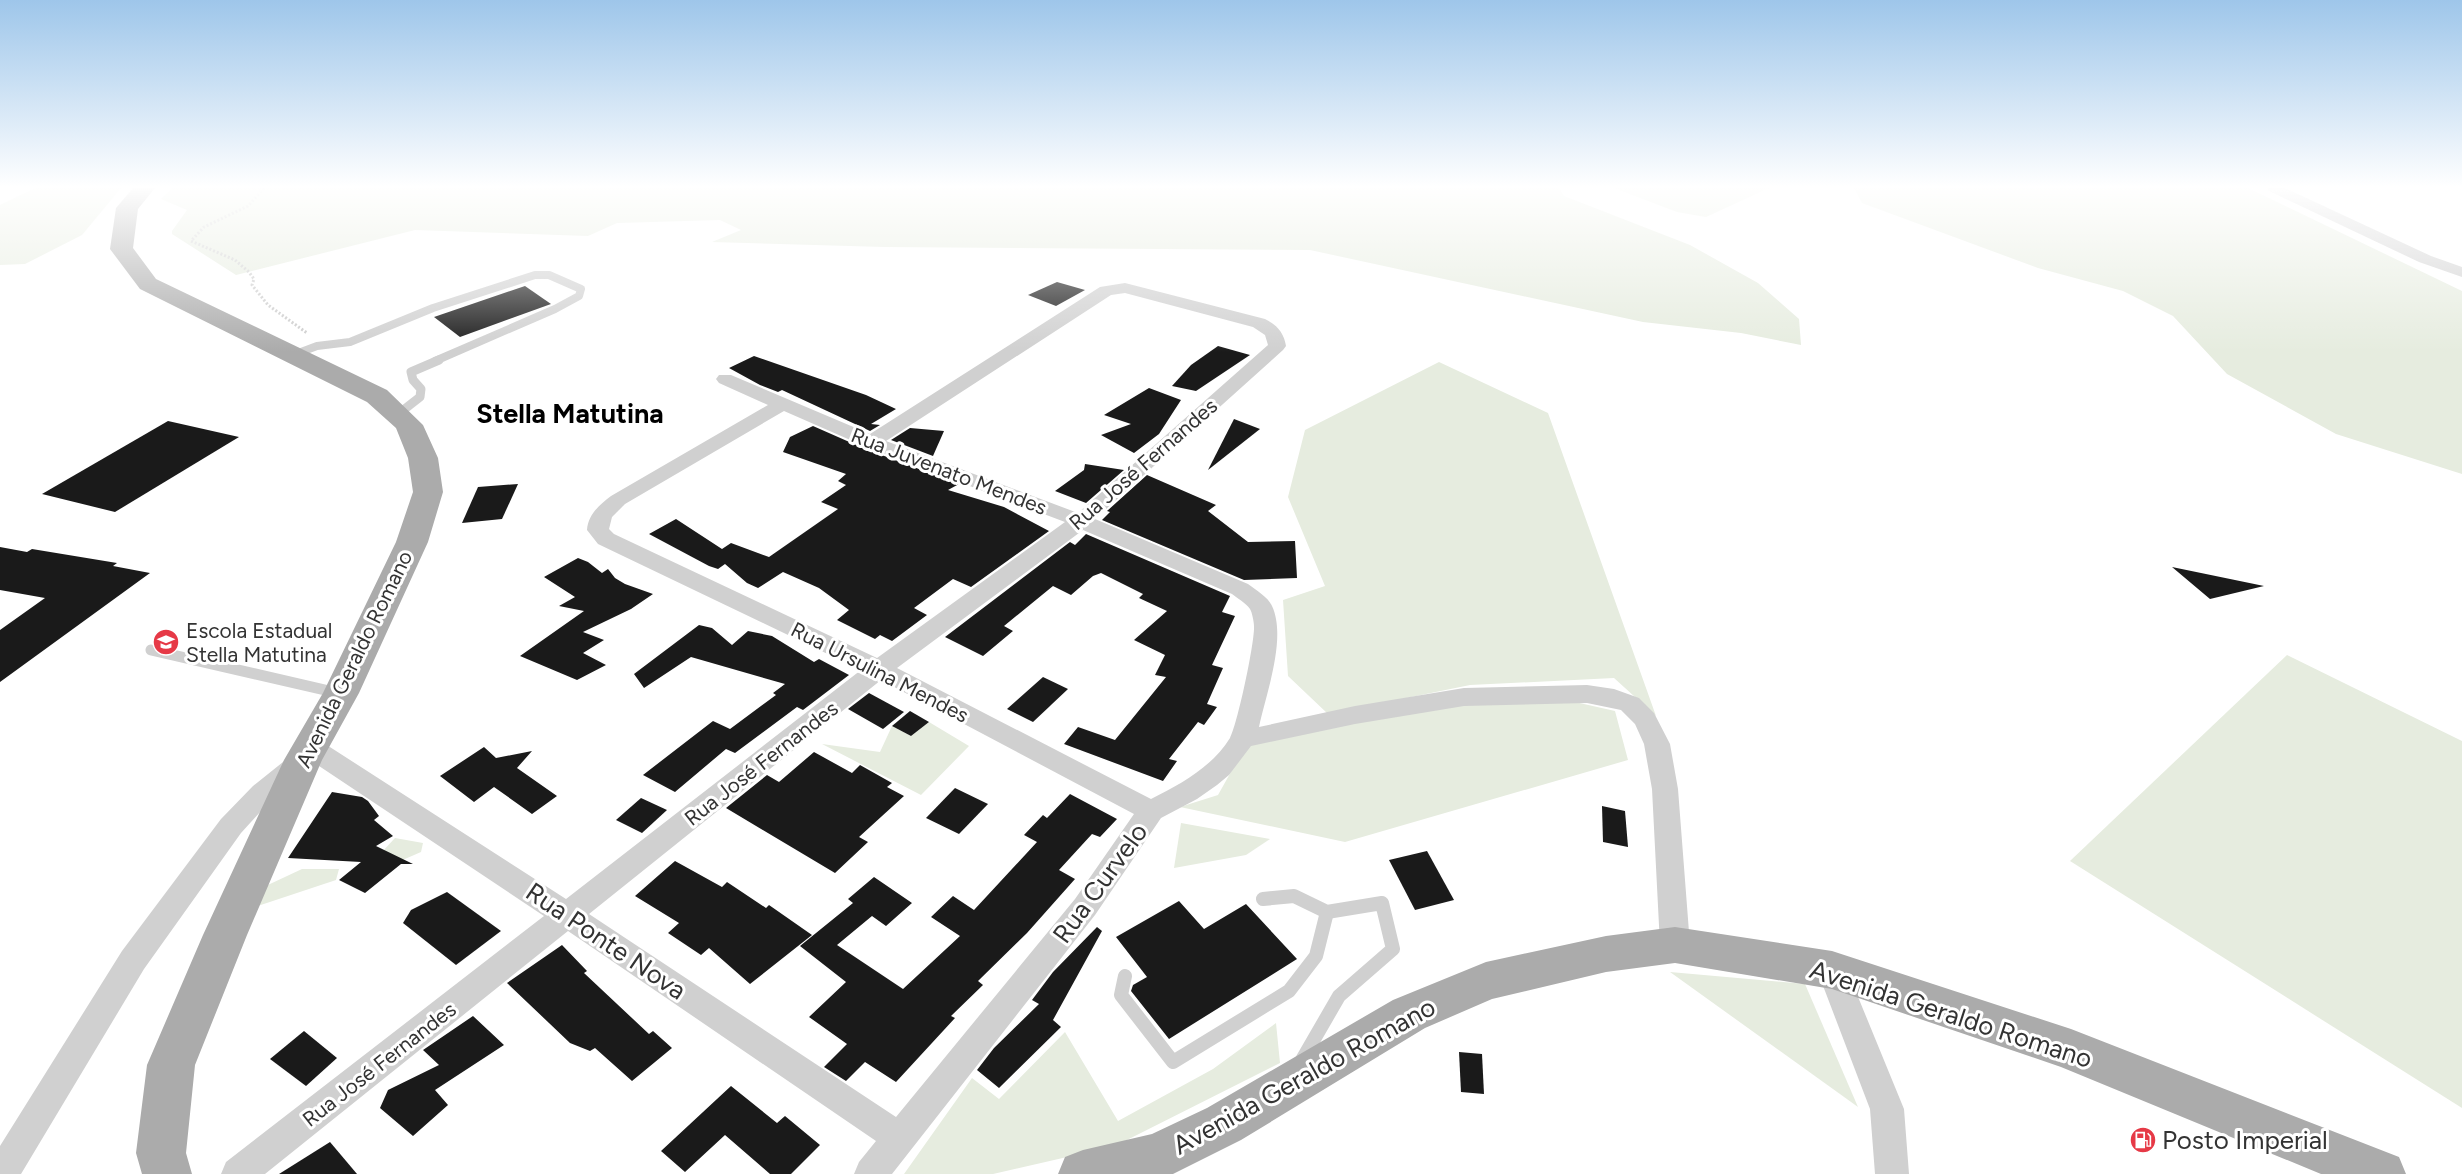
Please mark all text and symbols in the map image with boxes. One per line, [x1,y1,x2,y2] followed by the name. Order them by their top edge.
[1064,393,1222,535] street label: Rua José Fernandes
[476,397,664,430] district label: Stella Matutina
[848,422,1050,520] street label: Rua Juvenato Mendes
[291,546,417,772] street label: Avenida Geraldo Romano
[787,616,973,728] street label: Rua Ursulina Mendes
[186,618,332,667] place label: Escola Estadual Stella Matutina
[151,627,181,657] school or university icon: Escola Estadual Stella Matutina
[679,695,843,831] street label: Rua José Fernandes
[1046,817,1154,949] street label: Rua Curvelo
[520,876,692,1006] street label: Rua Ponte Nova
[1806,953,2096,1075] street label: Avenida Geraldo Romano
[1167,991,1441,1161] street label: Avenida Geraldo Romano
[297,996,461,1132] street label: Rua José Fernandes
[2162,1124,2328,1156] place label: Posto Imperial
[2128,1125,2158,1155] fuel station icon: Posto Imperial

